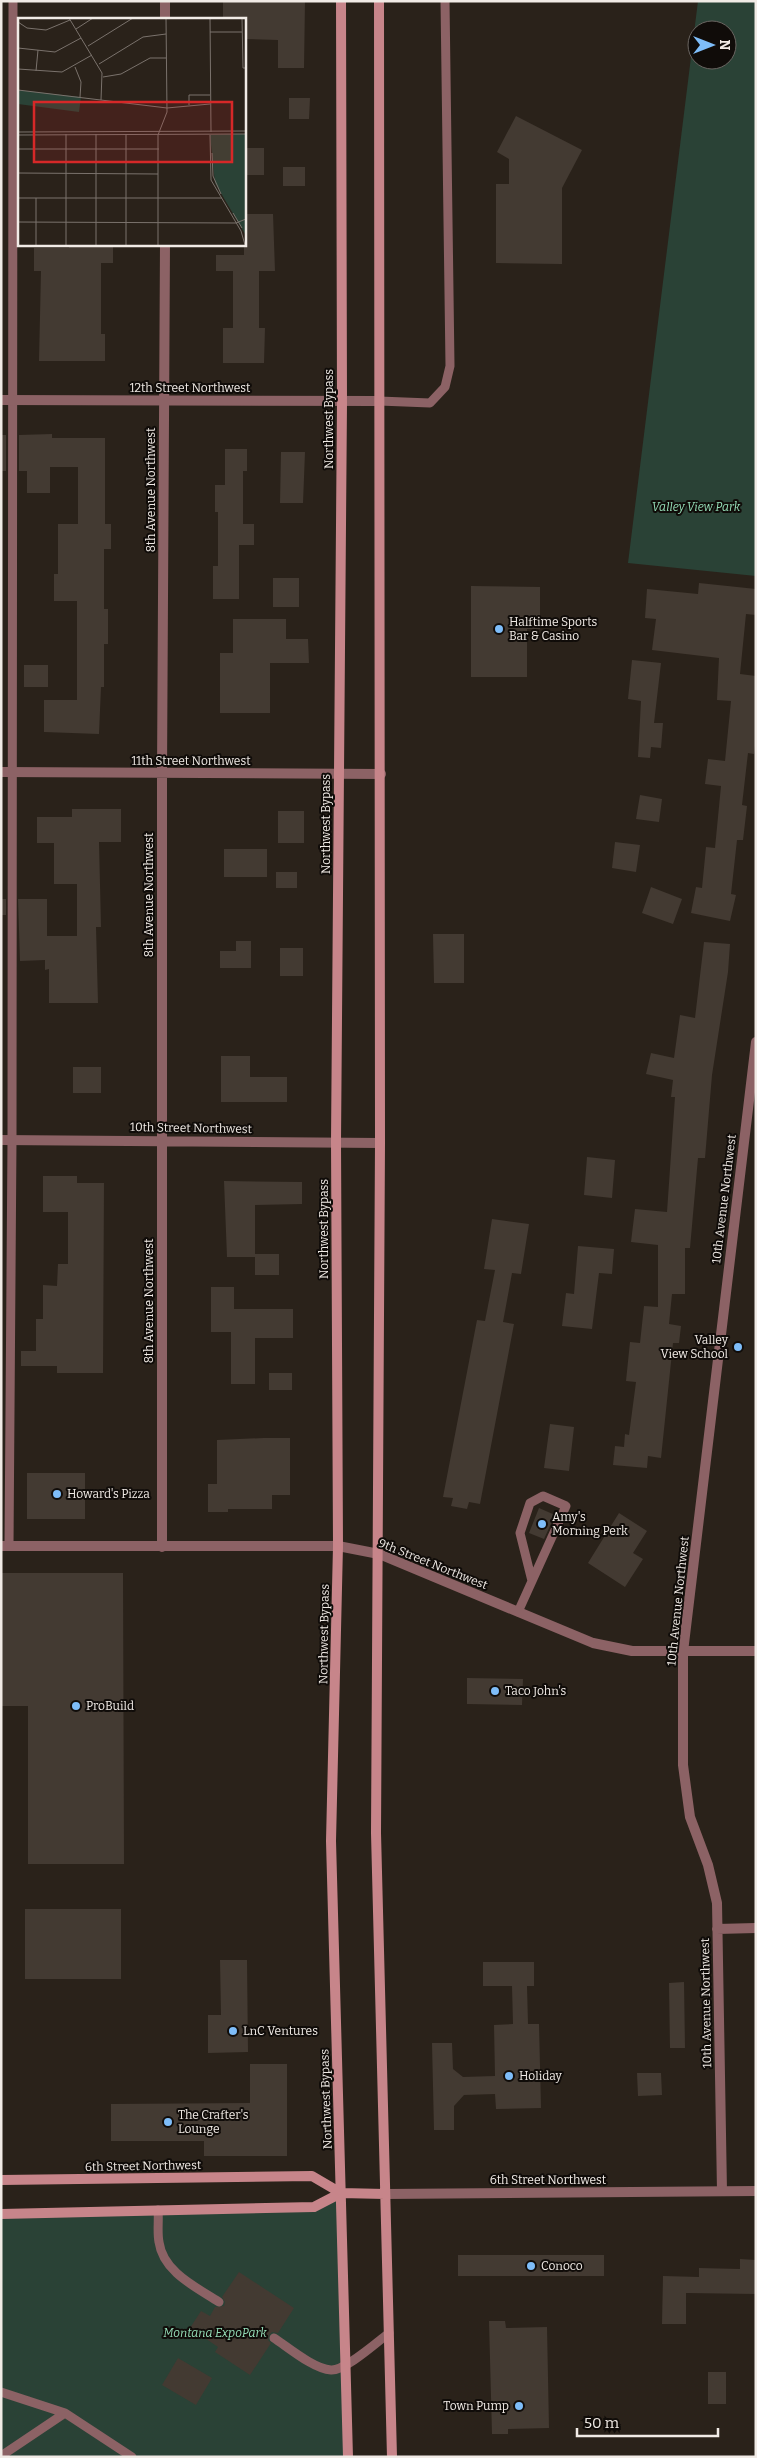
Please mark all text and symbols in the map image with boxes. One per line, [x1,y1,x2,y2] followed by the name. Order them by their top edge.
[18,18,245,245] inset map
[687,20,737,70] north arrow
[716,40,733,51] text: N
[322,369,336,469] street label: Northwest Bypass
[130,381,251,395] street label: 12th Street Northwest
[144,427,158,552] street label: 8th Avenue Northwest
[652,500,741,514] park label: Valley View Park
[509,615,597,643] place label: Halftime Sports Bar & Casino
[493,623,505,635] marker: Halftime Sports Bar & Casino
[131,754,251,768] street label: 11th Street Northwest
[319,774,333,874] street label: Northwest Bypass
[142,832,156,957] street label: 8th Avenue Northwest
[130,1120,253,1136] street label: 10th Street Northwest
[709,1133,739,1264] street label: 10th Avenue Northwest
[317,1179,331,1279] street label: Northwest Bypass
[142,1238,156,1363] street label: 8th Avenue Northwest
[661,1333,729,1361] place label: Valley View School
[732,1341,744,1353] marker: Valley View School
[67,1487,150,1501] place label: Howard's Pizza
[51,1488,63,1500] marker: Howard's Pizza
[552,1510,628,1538] place label: Amy's Morning Perk
[536,1518,548,1530] marker: Amy's Morning Perk
[664,1535,692,1666] street label: 10th Avenue Northwest
[376,1536,490,1593] street label: 9th Street Northwest
[316,1584,332,1684] street label: Northwest Bypass
[505,1684,566,1698] place label: Taco John's
[489,1685,501,1697] marker: Taco John's
[86,1699,134,1713] place label: ProBuild
[70,1700,82,1712] marker: ProBuild
[698,1937,714,2068] street label: 10th Avenue Northwest
[243,2024,318,2038] place label: LnC Ventures
[227,2025,239,2037] marker: LnC Ventures
[317,2048,335,2149] street label: Northwest Bypass
[519,2069,562,2083] place label: Holiday
[503,2070,515,2082] marker: Holiday
[178,2108,249,2136] place label: The Crafter's Lounge
[162,2116,174,2128] marker: The Crafter's Lounge
[85,2158,202,2174] street label: 6th Street Northwest
[490,2173,607,2187] street label: 6th Street Northwest
[541,2259,583,2273] place label: Conoco
[525,2260,537,2272] marker: Conoco
[163,2326,267,2340] park label: Montana ExpoPark
[443,2399,509,2413] place label: Town Pump
[513,2400,525,2412] marker: Town Pump
[577,2406,718,2438] scale bar
[584,2414,620,2432] text: 50 m

